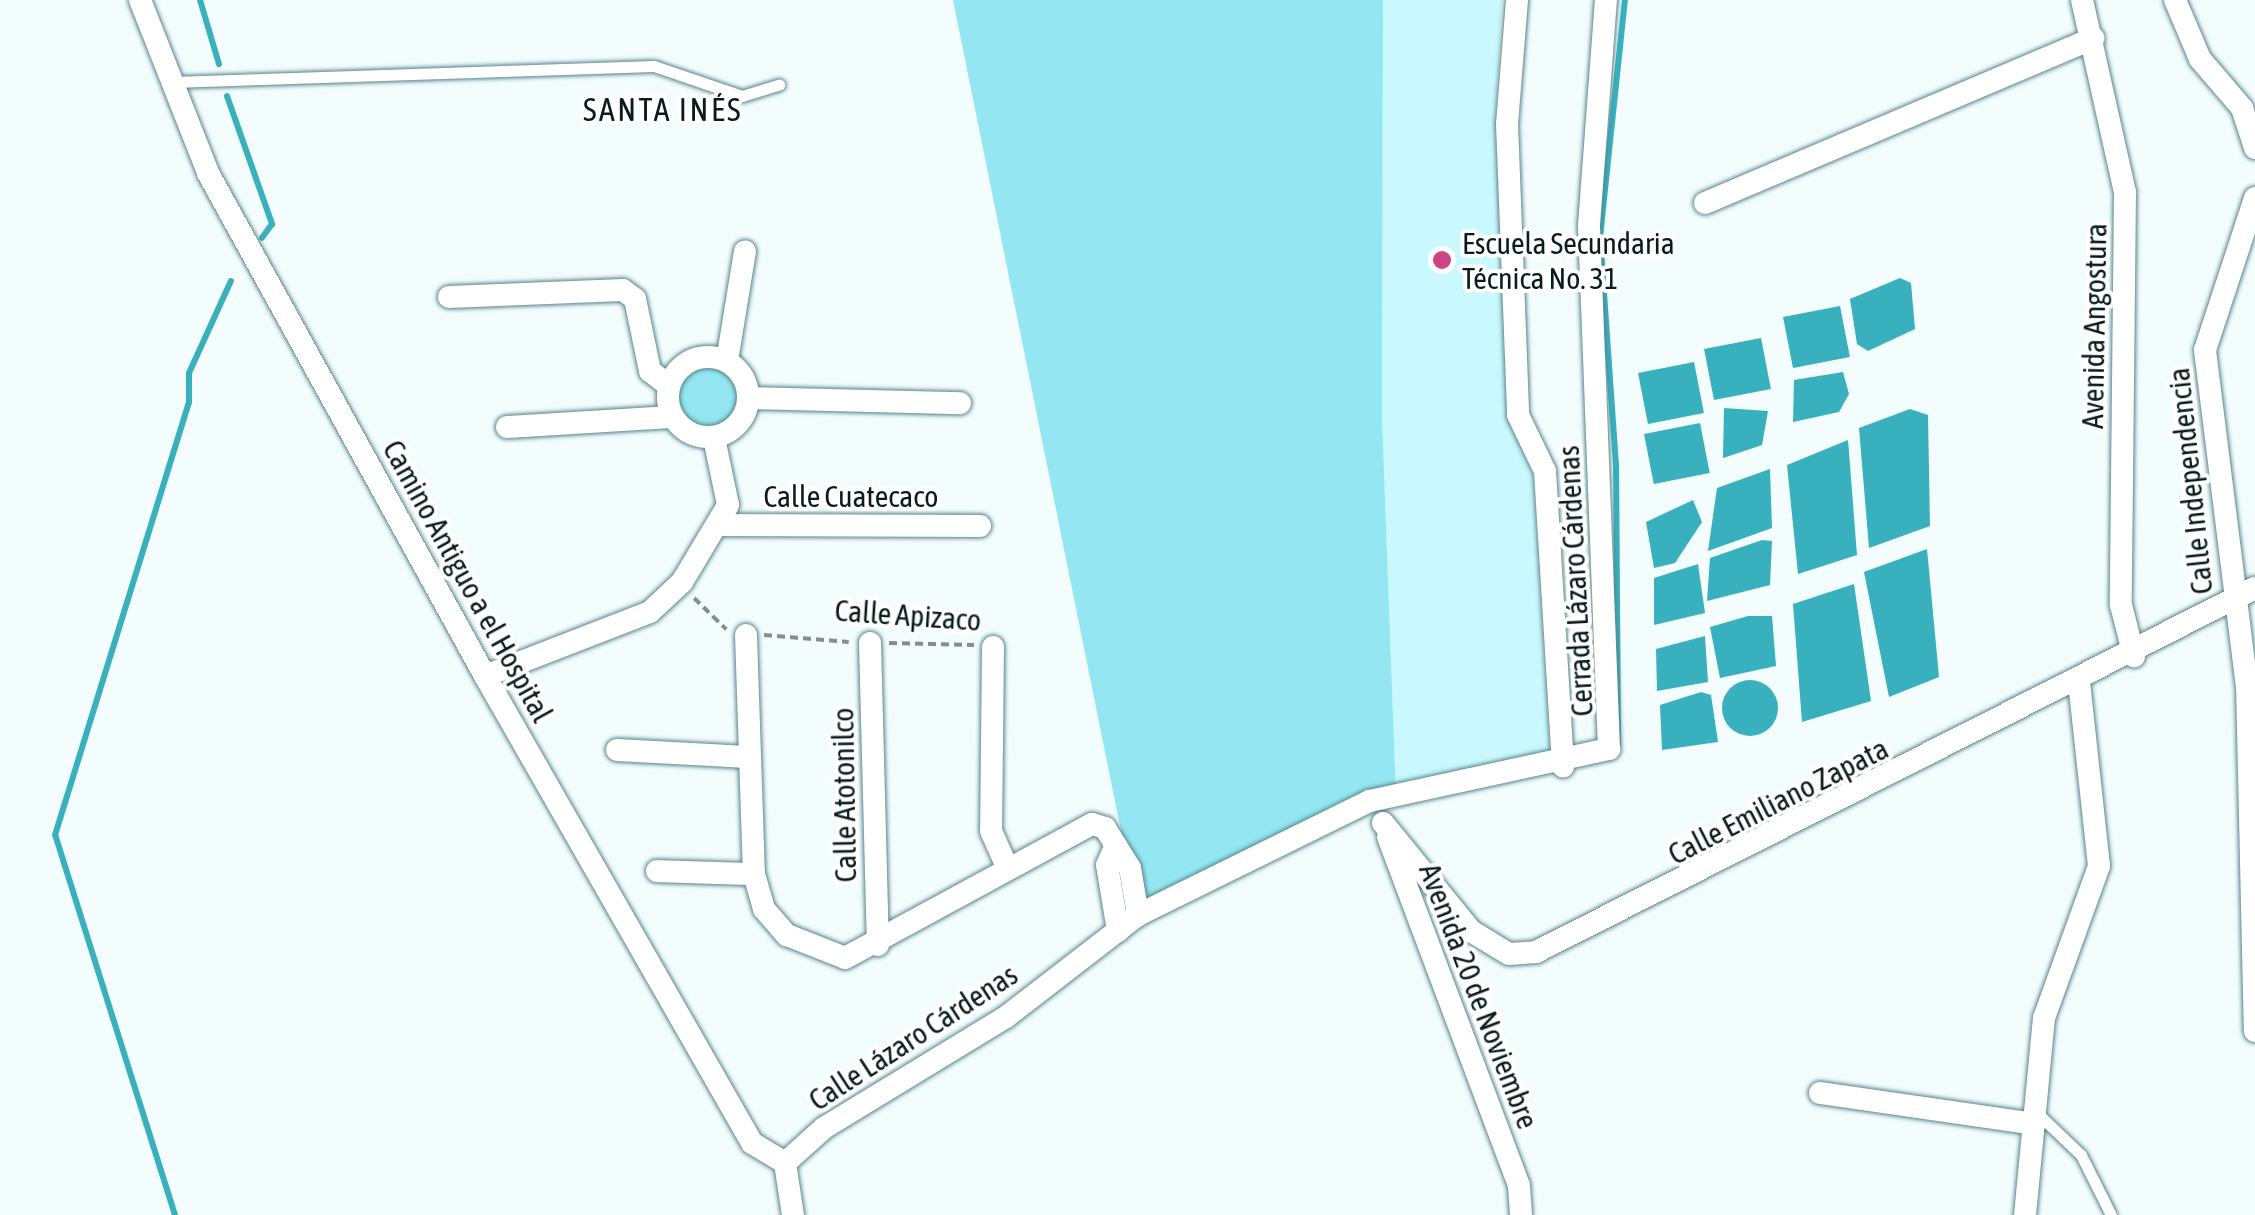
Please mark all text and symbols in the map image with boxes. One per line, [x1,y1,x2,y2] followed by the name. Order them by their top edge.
[583,91,743,129] district label: SANTA INÉS
[2074,223,2114,429] street label: Avenida Angostura
[1462,225,1675,296] place label: Escuela Secundaria Técnica No. 31
[1431,249,1453,271] marker: Escuela Secundaria Técnica No. 31
[2160,366,2220,596] street label: Calle Independencia
[376,434,560,728] street label: Camino Antiguo a el Hospital
[1550,445,1600,717] street label: Cerrada Lázaro Cárdenas
[764,478,938,514] street label: Calle Cuatecaco
[834,592,982,638] street label: Calle Apizaco
[824,707,864,883] street label: Calle Atotonilco
[1662,730,1894,872] street label: Calle Emiliano Zapata
[1412,858,1546,1134] street label: Avenida 20 de Noviembre
[802,956,1024,1118] street label: Calle Lázaro Cárdenas

